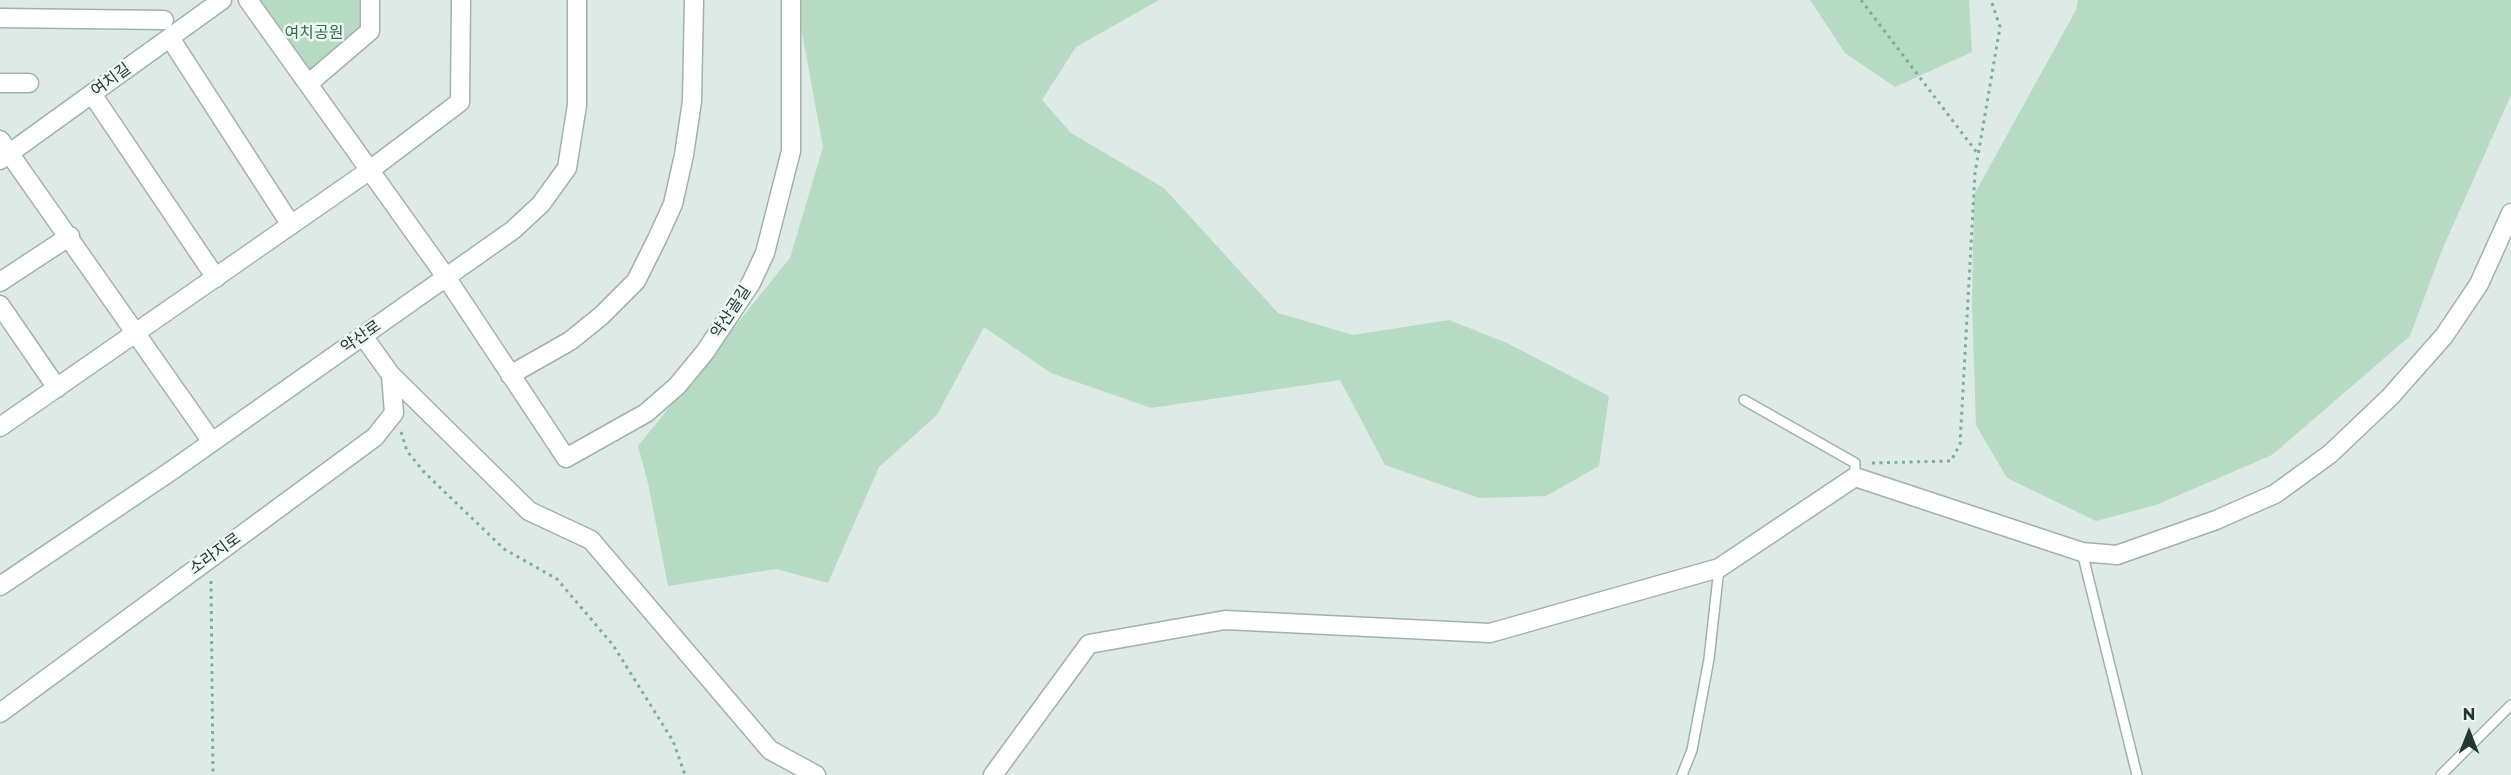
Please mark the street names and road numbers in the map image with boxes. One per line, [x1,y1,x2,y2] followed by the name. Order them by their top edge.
[87,59,135,101] street label: 여치길
[707,282,755,342] street label: 약산골길
[337,316,385,358] street label: 약산로
[186,529,244,579] street label: 소라지로

